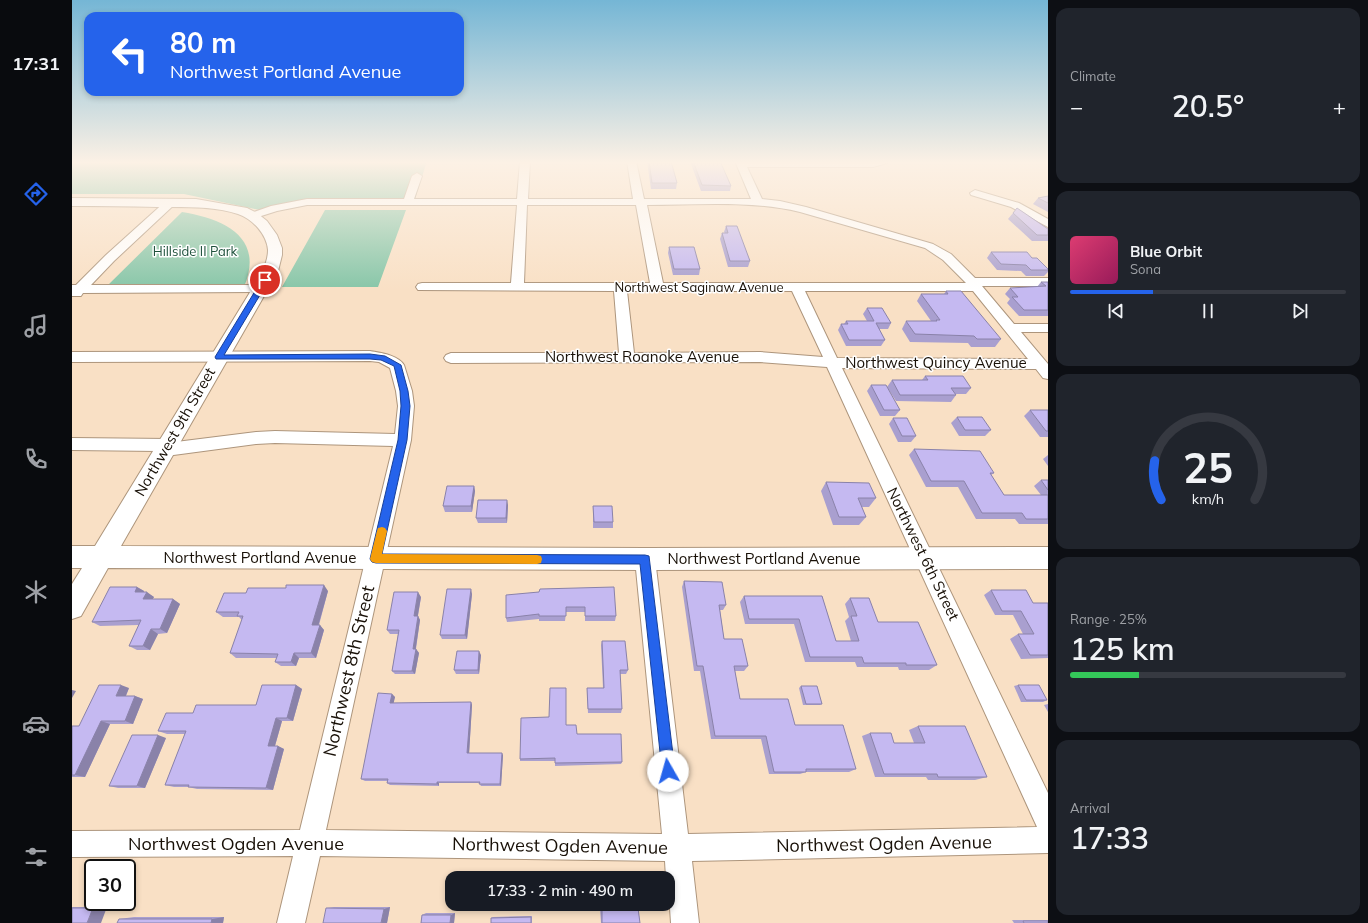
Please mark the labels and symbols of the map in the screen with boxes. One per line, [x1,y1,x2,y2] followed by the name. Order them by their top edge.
[153,243,238,259] park label: Hillside II Park
[248,263,282,297] pin
[614,279,784,295] street label: Northwest Saginaw Avenue
[545,347,739,366] street label: Northwest Roanoke Avenue
[845,353,1027,372] street label: Northwest Quincy Avenue
[130,364,219,500] street label: Northwest 9th Street
[883,484,964,623] street label: Northwest 6th Street
[164,548,356,567] street label: Northwest Portland Avenue
[668,549,860,568] street label: Northwest Portland Avenue
[318,583,379,759] street label: Northwest 8th Street
[647,750,689,792] position arrow
[776,830,992,857] street label: Northwest Ogden Avenue
[128,832,344,855] street label: Northwest Ogden Avenue
[452,832,668,859] street label: Northwest Ogden Avenue
[84,859,136,911] speed limit sign: 30

